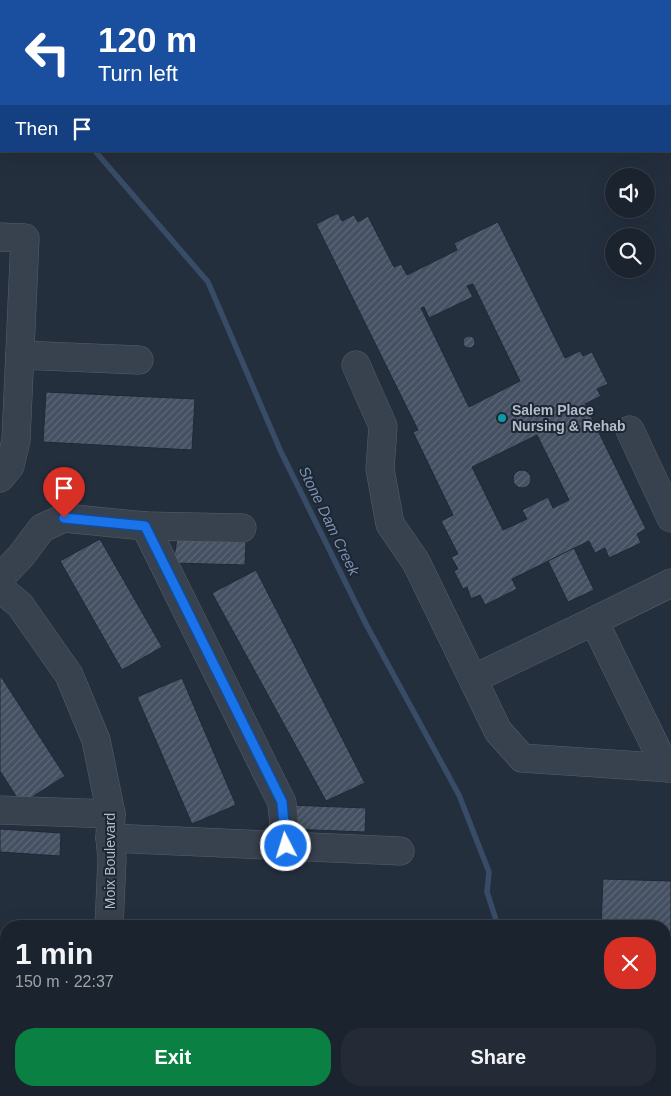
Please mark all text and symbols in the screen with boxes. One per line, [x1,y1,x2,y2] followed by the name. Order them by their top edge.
[15,20,80,85] icon: left
[98,20,197,59] text: 120 m
[98,61,178,86] text: Turn left
[68,115,96,143] icon: arrive
[15,118,58,139] text: Then
[605,168,655,278] map controls
[605,168,655,218] button: sound
[605,228,655,278] button: search
[512,402,626,434] place label: Salem Place Nursing & Rehab
[496,412,508,424] marker: Salem Place Nursing & Rehab
[296,463,364,579] water label: Stone Dam Creek
[43,467,85,518] pin
[50,474,78,502] icon: arrive
[102,813,118,909] street label: Moix Boulevard
[259,819,311,871] position arrow
[15,937,93,970] text: 1 min
[604,937,656,989] button: close
[15,973,114,990] text: 150 m · 22:37
[15,1028,331,1086] button: Exit
[341,1028,656,1086] button: Share

